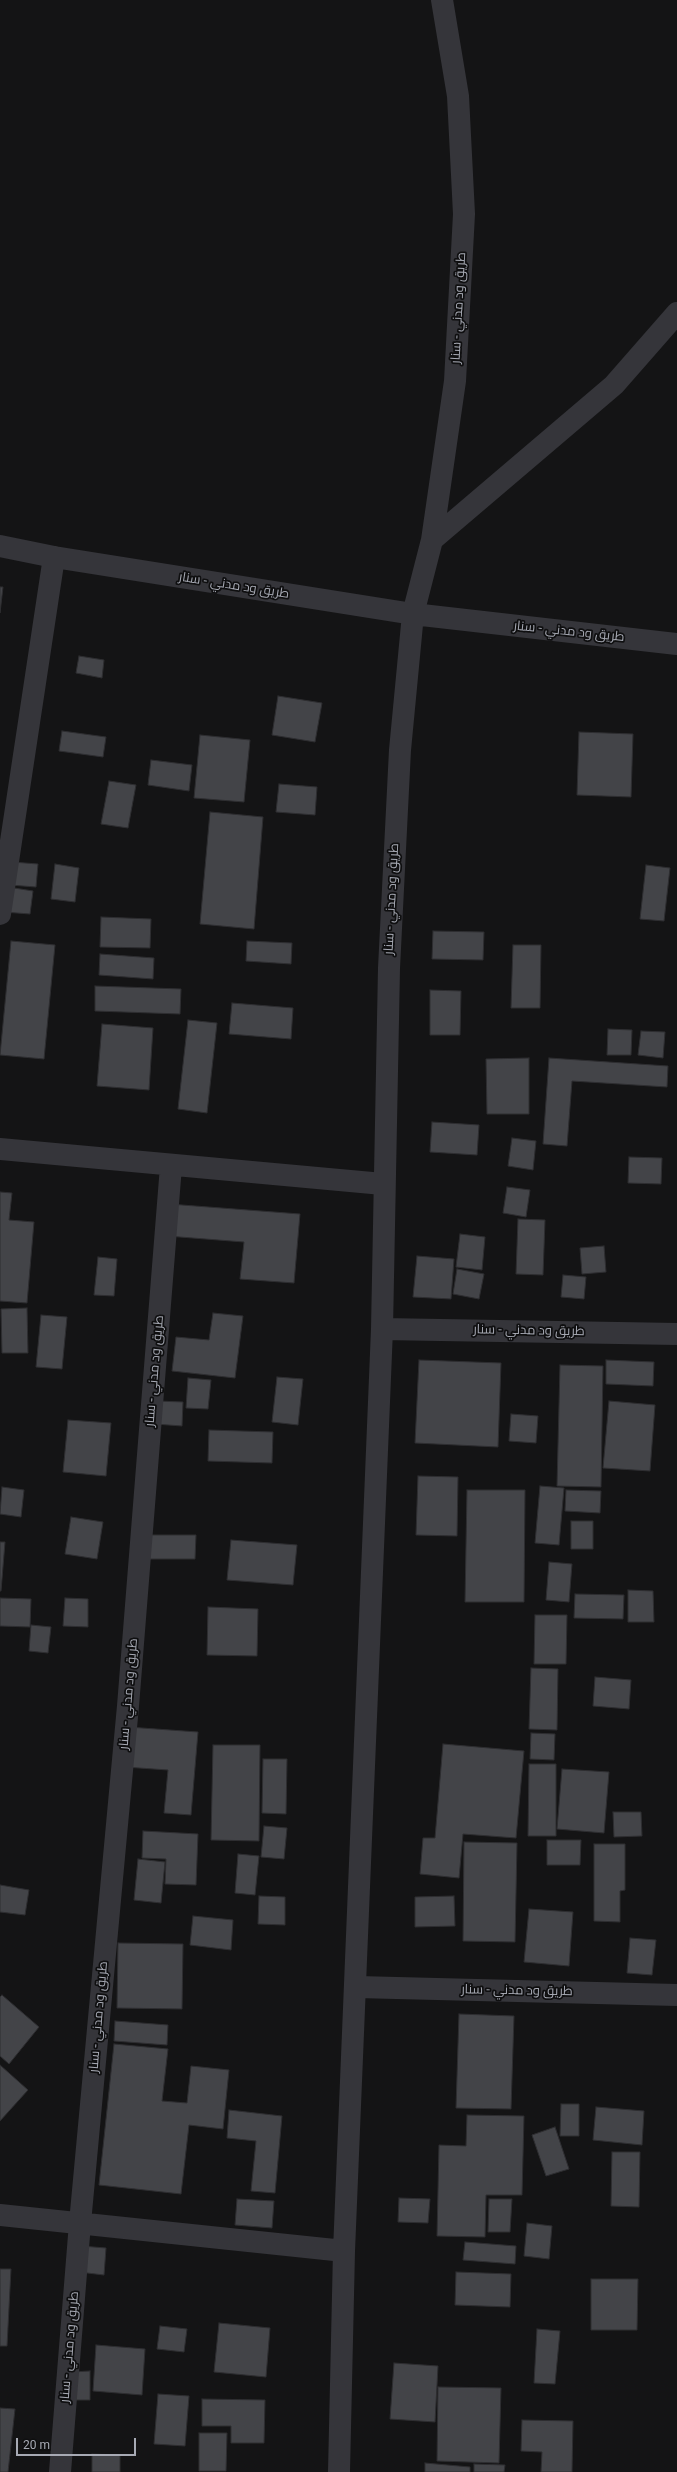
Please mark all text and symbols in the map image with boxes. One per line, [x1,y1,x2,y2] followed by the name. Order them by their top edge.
[448,252,470,364] street label: طريق ود مدني - سنار
[178,570,290,602] street label: طريق ود مدني - سنار
[513,618,625,646] street label: طريق ود مدني - سنار
[381,843,403,955] street label: طريق ود مدني - سنار
[142,1315,168,1427] street label: طريق ود مدني - سنار
[473,1322,585,1340] street label: طريق ود مدني - سنار
[116,1638,142,1750] street label: طريق ود مدني - سنار
[86,1961,112,2073] street label: طريق ود مدني - سنار
[461,1982,573,2000] street label: طريق ود مدني - سنار
[57,2291,83,2403] street label: طريق ود مدني - سنار
[18,2430,138,2456] scale bar
[23,2438,50,2452] text: 20 m

